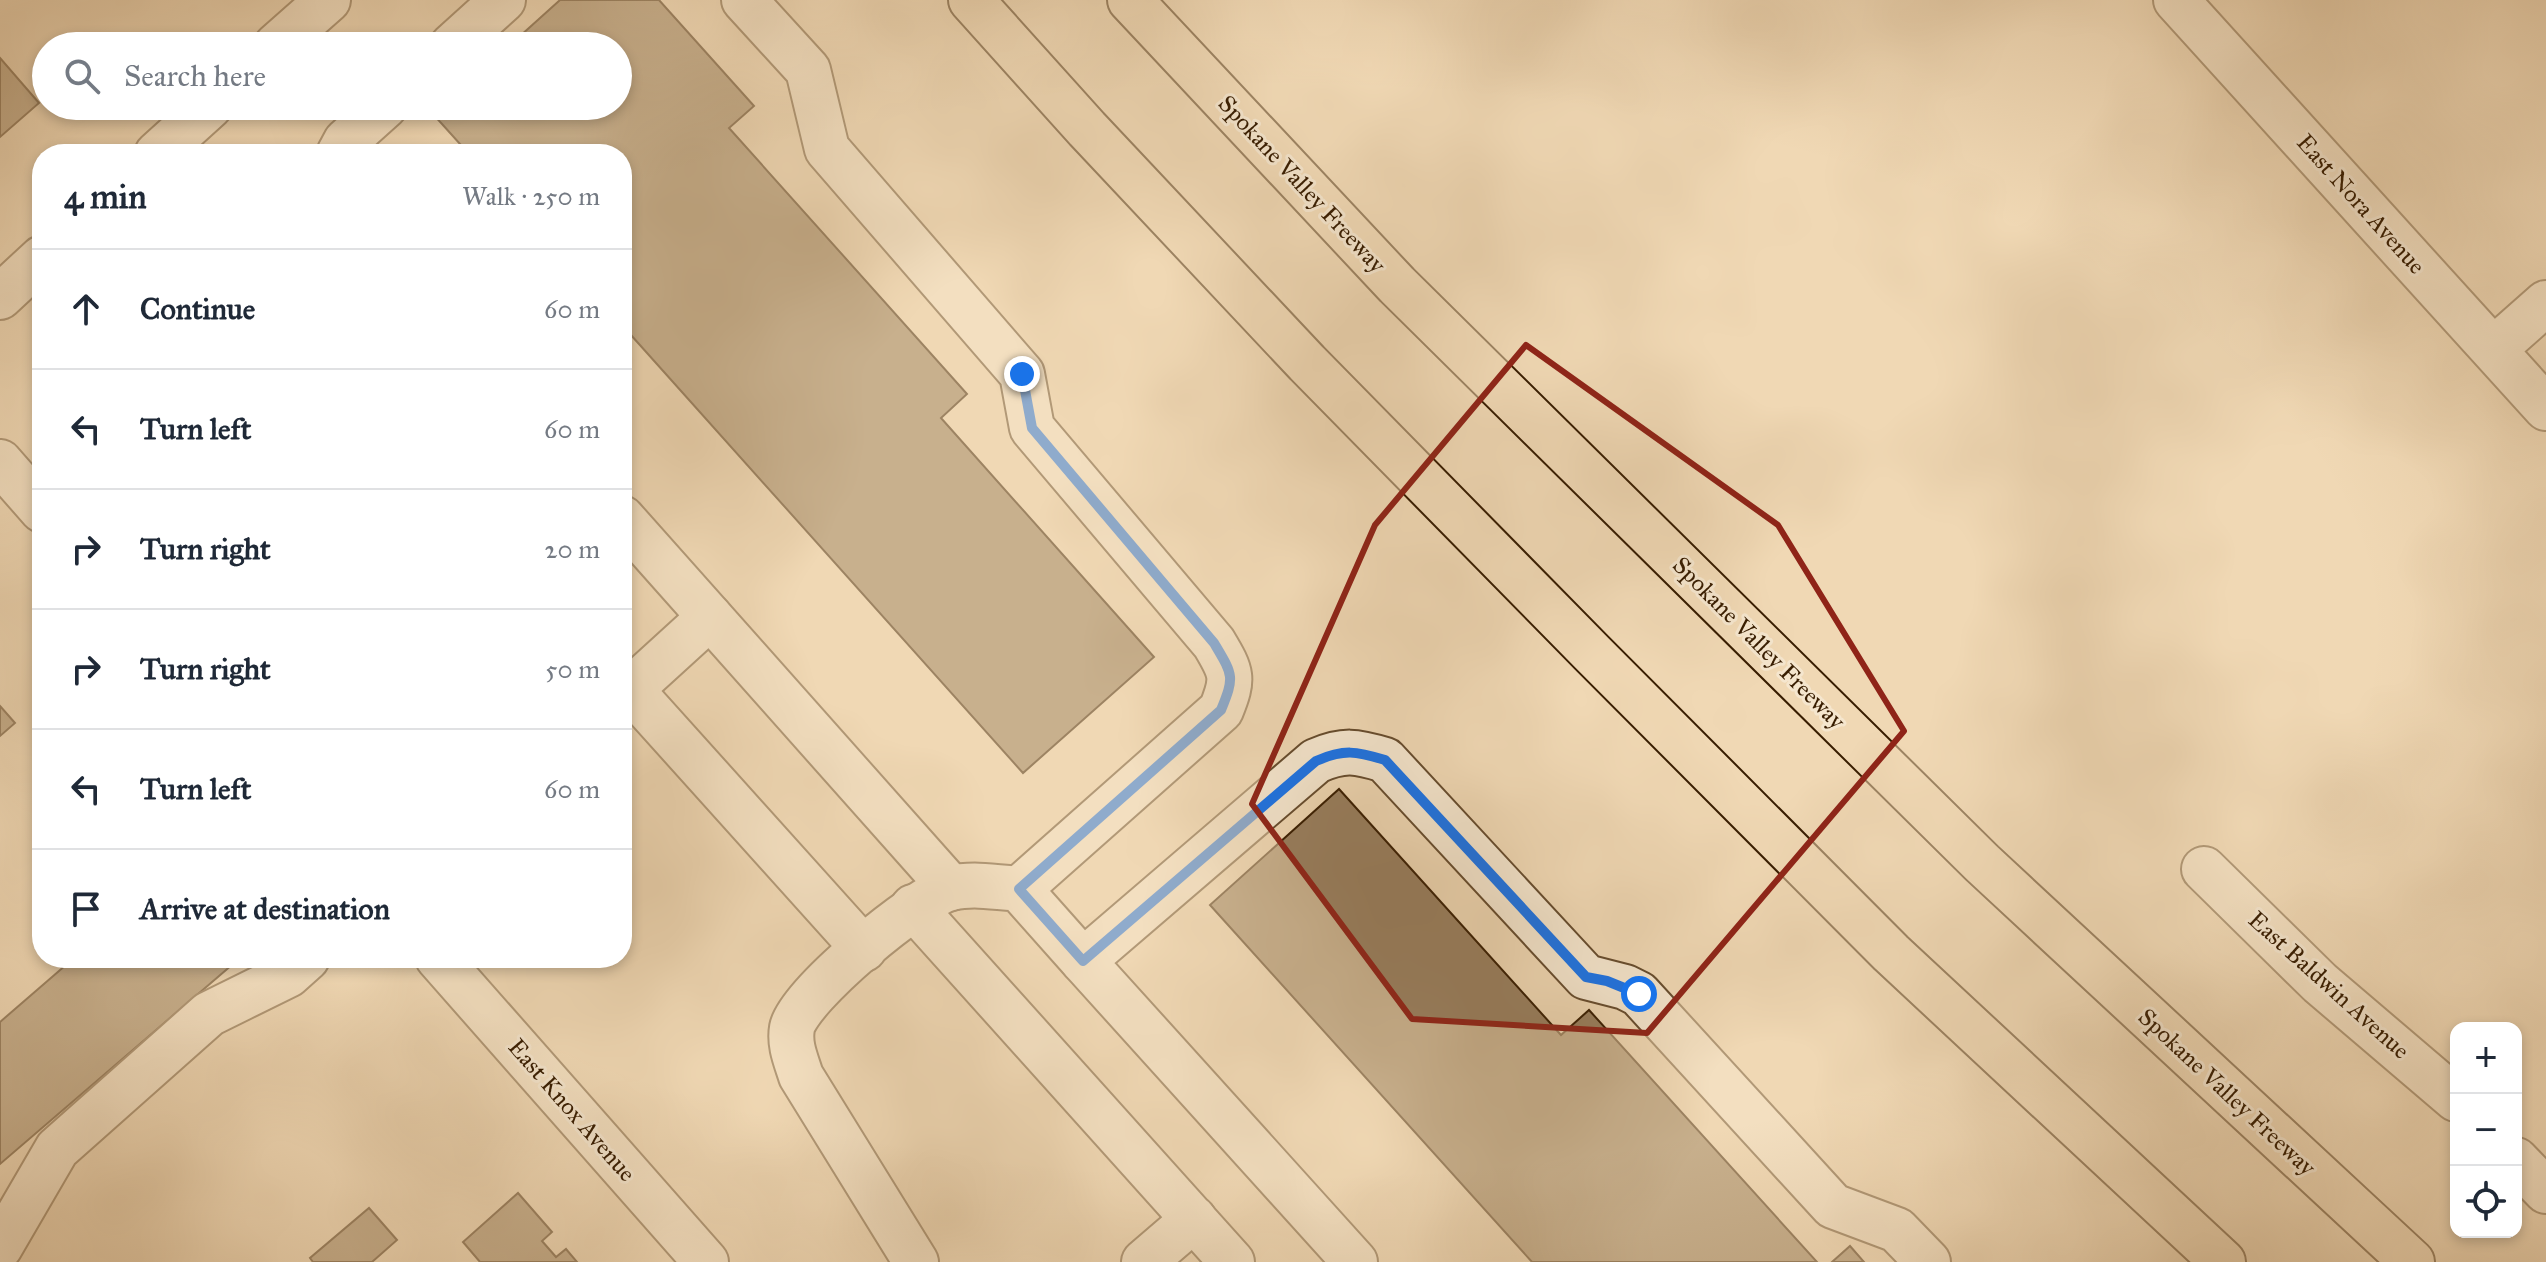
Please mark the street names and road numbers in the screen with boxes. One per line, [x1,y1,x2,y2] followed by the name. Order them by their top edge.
[1212,89,1393,280] street label: Spokane Valley Freeway
[2290,128,2432,280] street label: East Nora Avenue
[1666,550,1852,736] street label: Spokane Valley Freeway
[2242,905,2416,1065] street label: East Baldwin Avenue
[2132,1002,2323,1183] street label: Spokane Valley Freeway
[502,1032,642,1188] street label: East Knox Avenue

